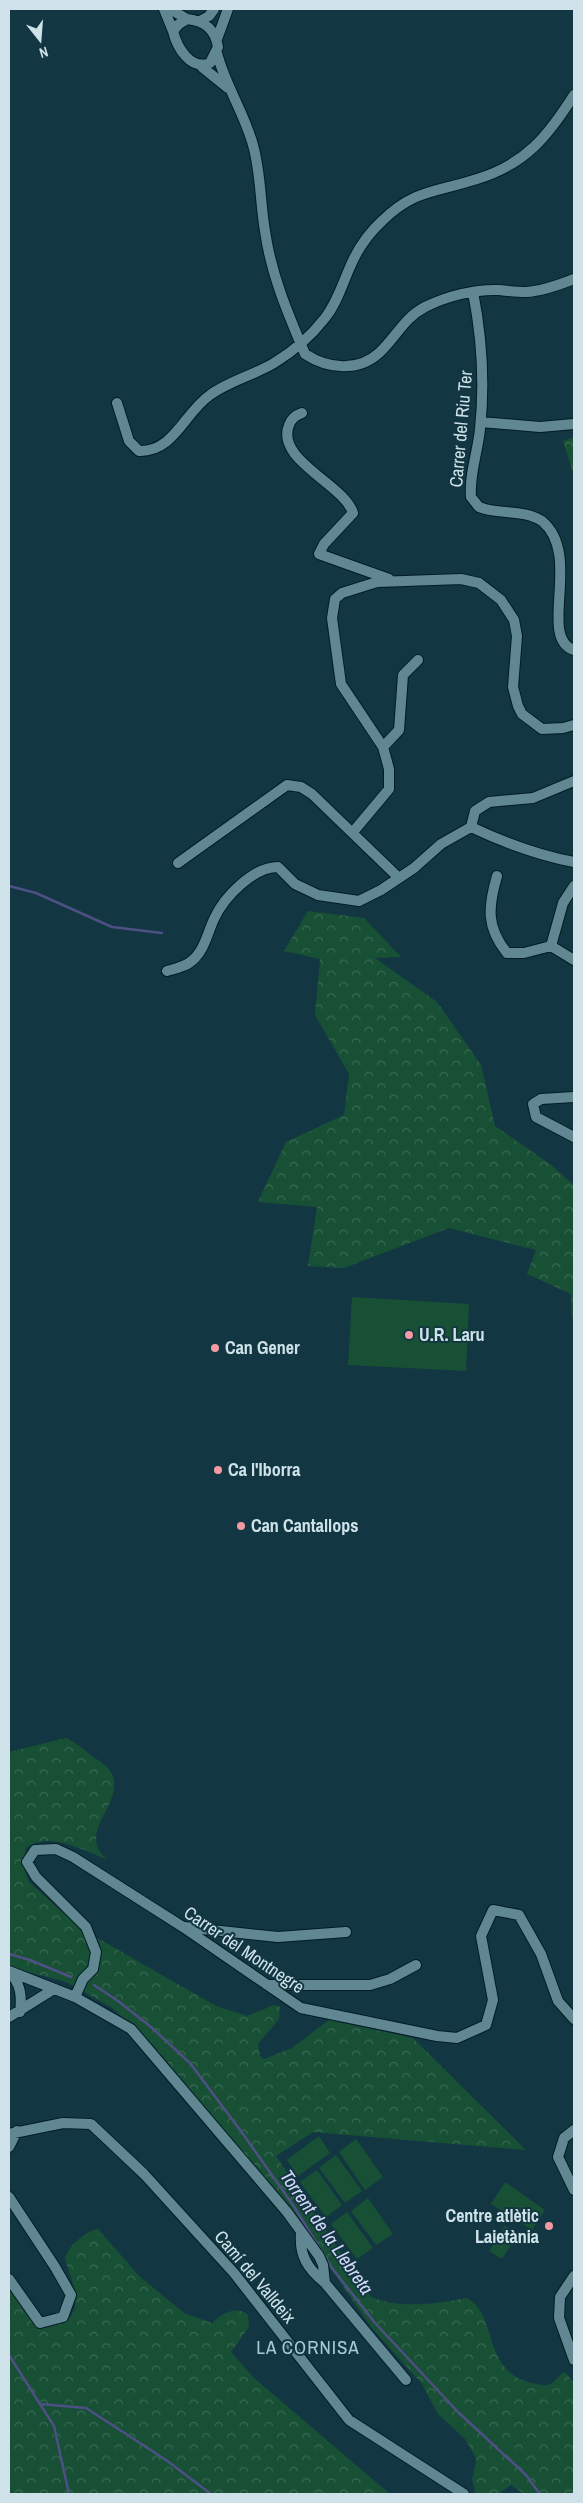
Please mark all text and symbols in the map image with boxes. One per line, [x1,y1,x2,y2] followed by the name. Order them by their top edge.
[15,15,65,65] north arrow
[37,43,50,62] text: N
[443,369,478,488] street label: Carrer del Riu Ter
[419,1322,485,1347] place label: U.R. Laru
[403,1329,415,1341] marker: U.R. Laru
[225,1335,300,1360] place label: Can Gener
[209,1342,221,1354] marker: Can Gener
[228,1457,301,1482] place label: Ca l'Iborra
[212,1464,224,1476] marker: Ca l'Iborra
[251,1513,358,1538] place label: Can Cantallops
[235,1520,247,1532] marker: Can Cantallops
[179,1900,309,1999] street label: Carrer del Montnegre
[274,2164,380,2300] water label: Torrent de la Llebreta
[445,2203,540,2249] place label: Centre atlètic Laietània
[543,2220,555,2232] marker: Centre atlètic Laietània
[209,2225,302,2329] street label: Camí del Valldeix
[256,2334,360,2360] district label: LA CORNISA

